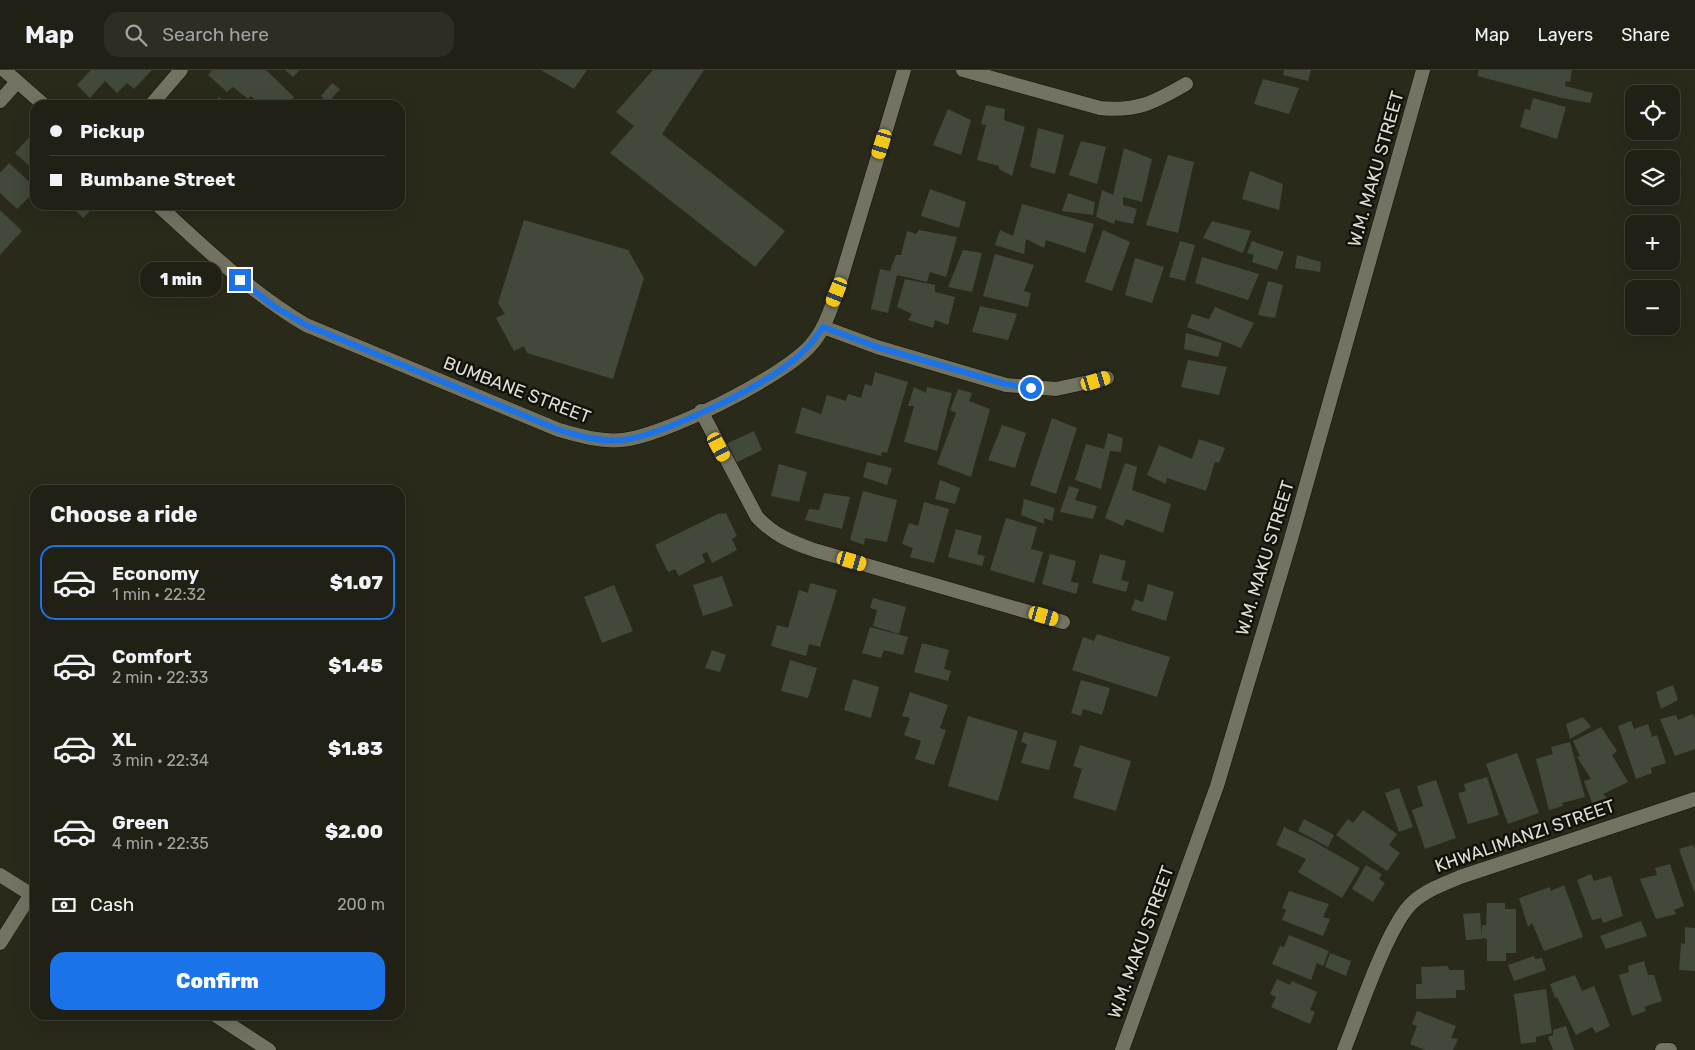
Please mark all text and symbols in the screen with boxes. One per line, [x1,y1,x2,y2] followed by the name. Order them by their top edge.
[104,12,454,57] search box
[25,21,74,49] text: Map
[122,21,150,49] icon: search
[162,23,269,46] text: Search here
[1475,24,1510,46] text: Map
[1538,24,1593,46] text: Layers
[1621,24,1670,46] text: Share
[1625,85,1680,335] map controls
[1625,85,1680,140] button: locate
[1343,89,1409,249] street label: W.M. MAKU STREET
[80,120,145,143] text: Pickup
[870,127,893,161] car
[1625,150,1680,205] button: layers
[80,168,235,191] text: Bumbane Street
[1625,215,1680,270] button: +
[140,262,222,298] callout: 1 min
[229,269,251,291] route end
[160,270,202,289] text: 1 min
[824,275,849,309] car
[1625,280,1680,335] button: −
[440,352,594,428] street label: BUMBANE STREET
[1079,369,1112,393] car
[1020,377,1042,399] route start
[705,430,732,464] car
[1231,478,1299,638] street label: W.M. MAKU STREET
[50,501,197,528] text: Choose a ride
[835,550,868,572] car
[52,560,97,605] icon: car
[112,562,199,585] text: Economy
[330,571,383,594] text: $1.07
[112,585,206,604] text: 1 min · 22:32
[1027,605,1060,627] car
[52,643,97,688] icon: car
[112,645,192,668] text: Comfort
[328,654,383,677] text: $1.45
[112,668,208,687] text: 2 min · 22:33
[52,726,97,771] icon: car
[112,728,136,751] text: XL
[328,737,383,760] text: $1.83
[112,751,209,770] text: 3 min · 22:34
[1432,795,1618,877] street label: KHWALIMANZI STREET
[52,809,97,854] icon: car
[112,811,169,834] text: Green
[325,820,383,843] text: $2.00
[112,834,209,853] text: 4 min · 22:35
[1103,863,1179,1021] street label: W.M. MAKU STREET
[50,891,78,919] icon: cash
[90,893,134,916] text: Cash
[337,895,385,914] text: 200 m
[50,952,385,1010] button: Confirm

